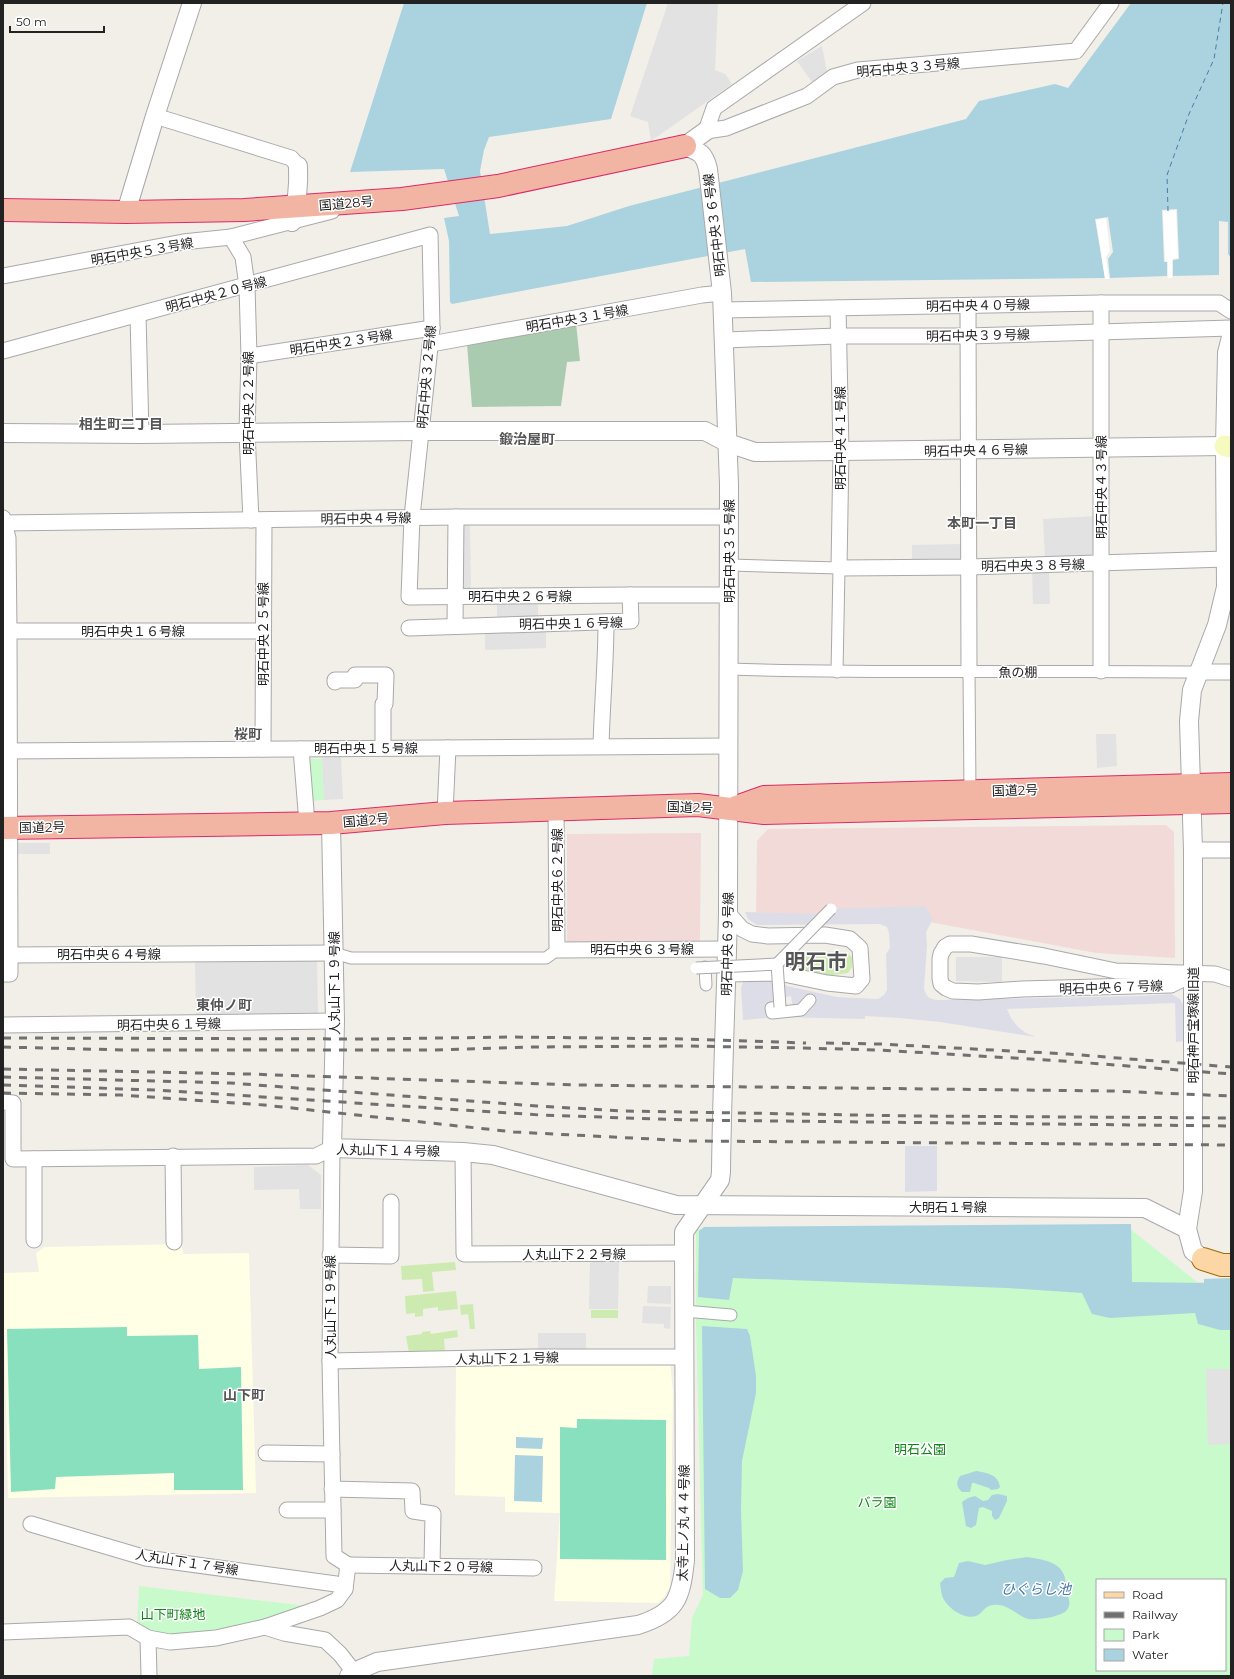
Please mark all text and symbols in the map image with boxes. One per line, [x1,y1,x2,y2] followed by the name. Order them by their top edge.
[10,8,104,34] scale bar
[16,14,47,29] text: 50 m
[855,54,961,80] street label: 明石中央３３号線
[700,172,728,278] street label: 明石中央３６号線
[318,193,374,213] street label: 国道28号
[89,234,195,268] street label: 明石中央５３号線
[164,273,268,315] street label: 明石中央２０号線
[926,296,1030,314] street label: 明石中央４０号線
[524,301,630,335] street label: 明石中央３１号線
[413,324,439,430] street label: 明石中央３２号線
[288,326,394,358] street label: 明石中央２３号線
[926,326,1030,344] street label: 明石中央３９号線
[240,351,256,455] street label: 明石中央２２号線
[832,386,848,490] street label: 明石中央４１号線
[79,415,163,433] district label: 相生町二丁目
[499,430,555,448] district label: 鍛治屋町
[1093,435,1109,539] street label: 明石中央４３号線
[924,441,1028,459] street label: 明石中央４６号線
[721,499,737,603] street label: 明石中央３５号線
[320,509,412,527] street label: 明石中央４号線
[947,514,1017,532] district label: 本町一丁目
[981,556,1085,574] street label: 明石中央３８号線
[255,582,271,686] street label: 明石中央２５号線
[468,588,572,604] street label: 明石中央２６号線
[519,614,623,632] street label: 明石中央１６号線
[81,623,185,639] street label: 明石中央１６号線
[998,664,1038,680] street label: 魚の棚
[234,725,262,743] district label: 桜町
[314,740,418,756] street label: 明石中央１５号線
[992,781,1038,799] street label: 国道2号
[667,798,713,816] street label: 国道2号
[342,810,390,830] street label: 国道2号
[19,819,65,835] street label: 国道2号
[549,828,565,932] street label: 明石中央６２号線
[718,892,736,996] street label: 明石中央６９号線
[326,931,342,1035] street label: 人丸山下１９号線
[590,941,694,957] street label: 明石中央６３号線
[57,946,161,962] street label: 明石中央６４号線
[785,949,848,974] district label: 明石市
[1185,966,1201,1084] street label: 明石神戸宝塚線旧道
[1059,977,1163,997] street label: 明石中央６７号線
[196,996,252,1014] district label: 東仲ノ町
[117,1015,221,1033] street label: 明石中央６１号線
[336,1141,440,1159] street label: 人丸山下１４号線
[909,1199,987,1215] street label: 大明石１号線
[522,1246,626,1262] street label: 人丸山下２２号線
[322,1255,338,1359] street label: 人丸山下１９号線
[455,1349,559,1367] street label: 人丸山下２１号線
[223,1386,265,1404] district label: 山下町
[894,1441,946,1457] park label: 明石公園
[674,1464,692,1582] street label: 太寺上ノ丸４４号線
[857,1494,897,1510] park label: バラ園
[134,1546,240,1578] street label: 人丸山下１７号線
[389,1557,493,1575] street label: 人丸山下２０号線
[1096,1579,1226,1671] legend
[1001,1580,1073,1598] water label: ひぐらし池
[1132,1587,1163,1602] text: Road
[140,1606,206,1622] park label: 山下町緑地
[1132,1607,1178,1622] text: Railway
[1132,1627,1160,1642] text: Park
[1132,1647,1169,1662] text: Water

